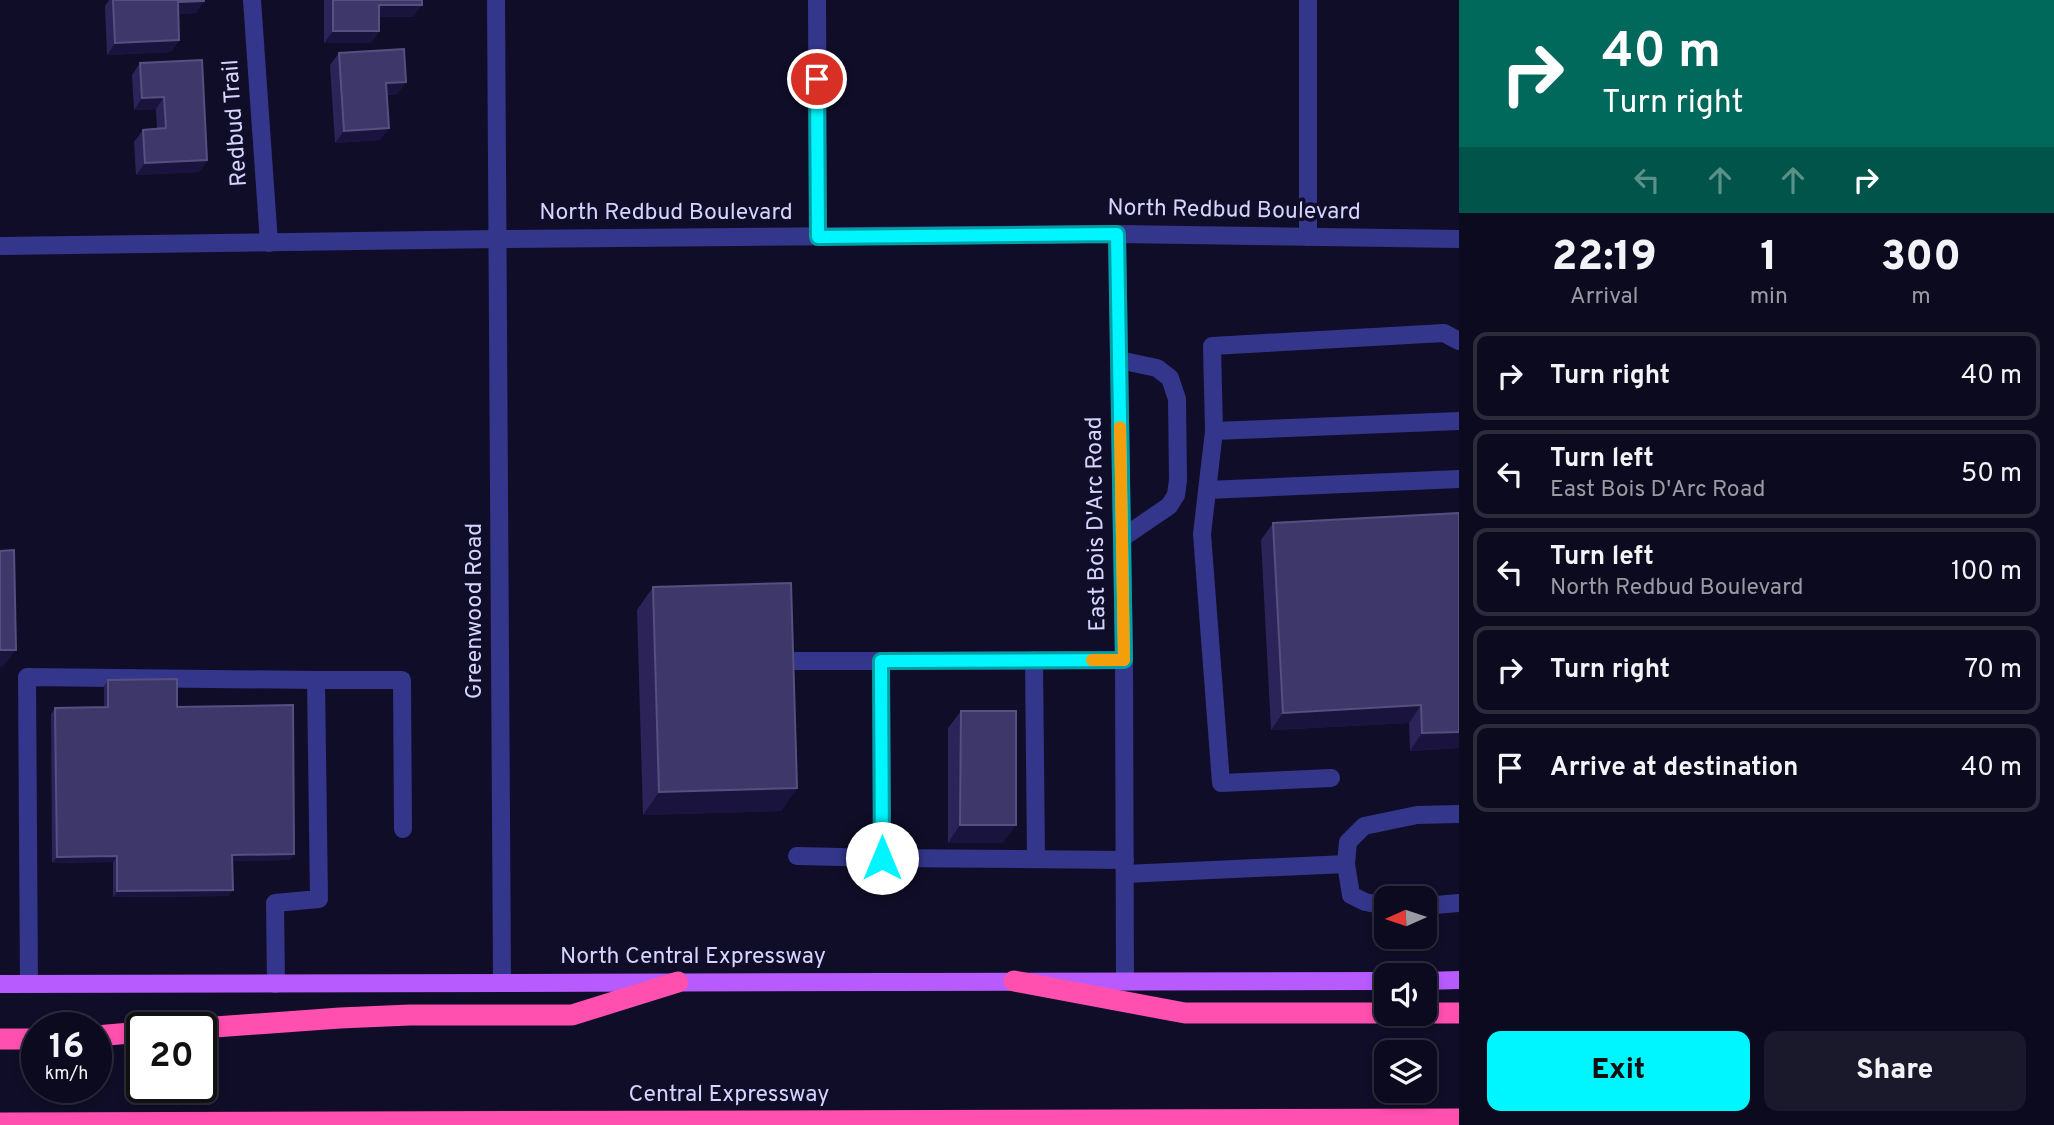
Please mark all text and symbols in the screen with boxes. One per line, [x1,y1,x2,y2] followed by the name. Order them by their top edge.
[1602,23,1721,85] text: 40 m
[1487,28,1578,119] icon: right
[787,49,847,109] pin
[217,58,255,188] street label: Redbud Trail
[798,60,836,98] icon: arrive
[1602,84,1744,124] text: Turn right
[1628,161,1666,199] icon: left
[1701,161,1739,199] icon: ahead
[1774,161,1812,199] icon: ahead
[1847,161,1885,199] icon: right
[1107,194,1361,228] street label: North Redbud Boulevard
[539,199,793,228] street label: North Redbud Boulevard
[1552,232,1657,285] text: 22:19
[1760,232,1777,285] text: 1
[1881,232,1961,285] text: 300
[1570,283,1639,312] text: Arrival
[1750,283,1788,312] text: min
[1911,283,1931,312] text: m
[1491,357,1529,395] icon: right
[1550,360,1670,393] text: Turn right
[1961,360,2022,393] text: 40 m
[1081,416,1113,632] street label: East Bois D'Arc Road
[1550,443,1654,476] text: Turn left
[1491,455,1529,493] icon: left
[1961,458,2022,491] text: 50 m
[1550,476,1765,505] text: East Bois D'Arc Road
[461,523,490,699] street label: Greenwood Road
[1550,541,1654,574] text: Turn left
[1491,553,1529,591] icon: left
[1951,556,2022,589] text: 100 m
[1550,574,1803,603] text: North Redbud Boulevard
[1491,651,1529,689] icon: right
[1550,654,1670,687] text: Turn right
[1964,654,2022,687] text: 70 m
[1491,749,1529,787] icon: arrive
[1550,752,1798,785] text: Arrive at destination
[1961,752,2022,785] text: 40 m
[845,821,919,895] position arrow
[1374,886,1437,948] north arrow
[1374,886,1437,1103] map controls
[560,943,826,972] street label: North Central Expressway
[1374,963,1437,1026] button: sound
[126,1012,217,1103] speed limit sign: 20
[49,1026,84,1070] text: 16
[1487,1031,1750,1111] button: Exit
[1764,1031,2026,1111] button: Share
[1374,1040,1437,1103] button: layers
[45,1063,88,1086] text: km/h
[629,1081,830,1110] street label: Central Expressway

